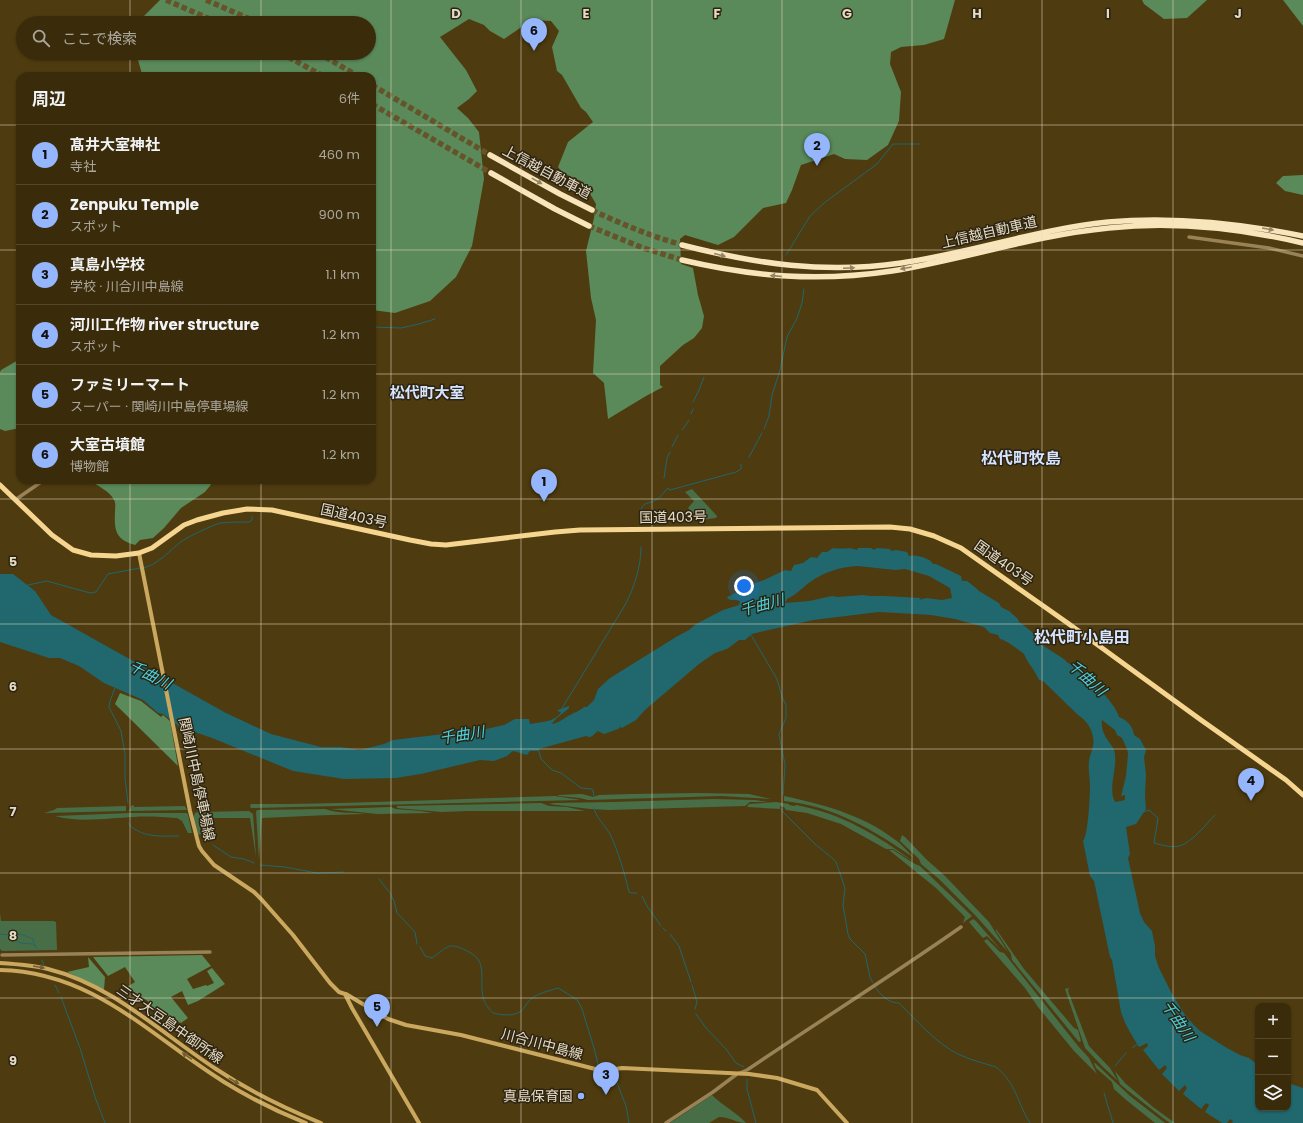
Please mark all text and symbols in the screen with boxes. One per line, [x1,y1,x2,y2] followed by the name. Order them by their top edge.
[451,4,461,23] text: D
[582,4,590,23] text: E
[713,4,721,23] text: F
[842,4,852,23] text: G
[972,4,982,23] text: H
[1106,4,1110,23] text: I
[1234,4,1242,23] text: J
[16,16,376,60] search box
[521,18,547,51] pin: 6
[30,27,52,49] icon: search
[62,28,137,49] text: ここで検索
[32,87,66,111] text: 周辺
[339,89,360,108] text: 6件
[804,133,830,166] pin: 2
[70,134,160,155] text: 髙井大室神社
[499,140,595,204] street label: 上信越自動車道
[43,145,47,164] text: 1
[319,145,360,164] text: 460 m
[70,157,96,176] text: 寺社
[531,178,542,185] one-way arrow
[70,194,199,215] text: Zenpuku Temple
[41,205,49,224] text: 2
[319,205,360,224] text: 900 m
[939,211,1039,253] street label: 上信越自動車道
[70,217,122,236] text: スポット
[1262,226,1274,232] one-way arrow
[714,252,726,258] one-way arrow
[70,254,145,275] text: 真島小学校
[843,264,855,271] one-way arrow
[41,265,49,284] text: 3
[325,265,360,284] text: 1.1 km
[900,266,912,272] one-way arrow
[770,273,782,279] one-way arrow
[70,277,184,296] text: 学校 · 川合川中島線
[70,314,259,335] text: 河川工作物 river structure
[41,325,49,344] text: 4
[322,325,360,344] text: 1.2 km
[70,337,122,356] text: スポット
[70,374,190,395] text: ファミリーマート
[389,382,465,403] district label: 松代町大室
[41,385,49,404] text: 5
[322,385,360,404] text: 1.2 km
[70,397,249,416] text: スーパー · 関崎川中島停車場線
[70,434,145,455] text: 大室古墳館
[41,445,49,464] text: 6
[322,445,360,464] text: 1.2 km
[981,447,1061,470] district label: 松代町牧島
[70,457,109,476] text: 博物館
[531,469,557,502] pin: 1
[319,499,389,533] street label: 国道403号
[639,506,707,528] street label: 国道403号
[970,535,1038,591] street label: 国道403号
[9,552,17,571] text: 5
[734,576,754,596] your location
[737,588,788,620] water label: 千曲川
[1034,626,1130,649] district label: 松代町小島田
[125,655,177,695] water label: 千曲川
[1064,655,1113,702] water label: 千曲川
[9,677,17,696] text: 6
[174,715,220,843] street label: 関崎川中島停車場線
[438,720,488,748] water label: 千曲川
[1238,768,1264,801] pin: 4
[10,802,17,821] text: 7
[9,926,17,945] text: 8
[33,965,45,971] one-way arrow
[113,980,227,1068] street label: 三才大豆島中御所線
[364,994,390,1027] pin: 5
[1157,996,1201,1047] water label: 千曲川
[1255,1003,1291,1111] map controls
[1255,1003,1291,1039] button: +
[499,1023,585,1065] street label: 川合川中島線
[1255,1039,1291,1075] button: −
[9,1051,17,1070] text: 9
[182,1052,192,1060] one-way arrow
[593,1062,619,1095] pin: 3
[1255,1075,1291,1111] button: layers
[229,1077,240,1084] one-way arrow
[503,1086,573,1106] place label: 真島保育園
[576,1091,586,1101] marker: 真島保育園

